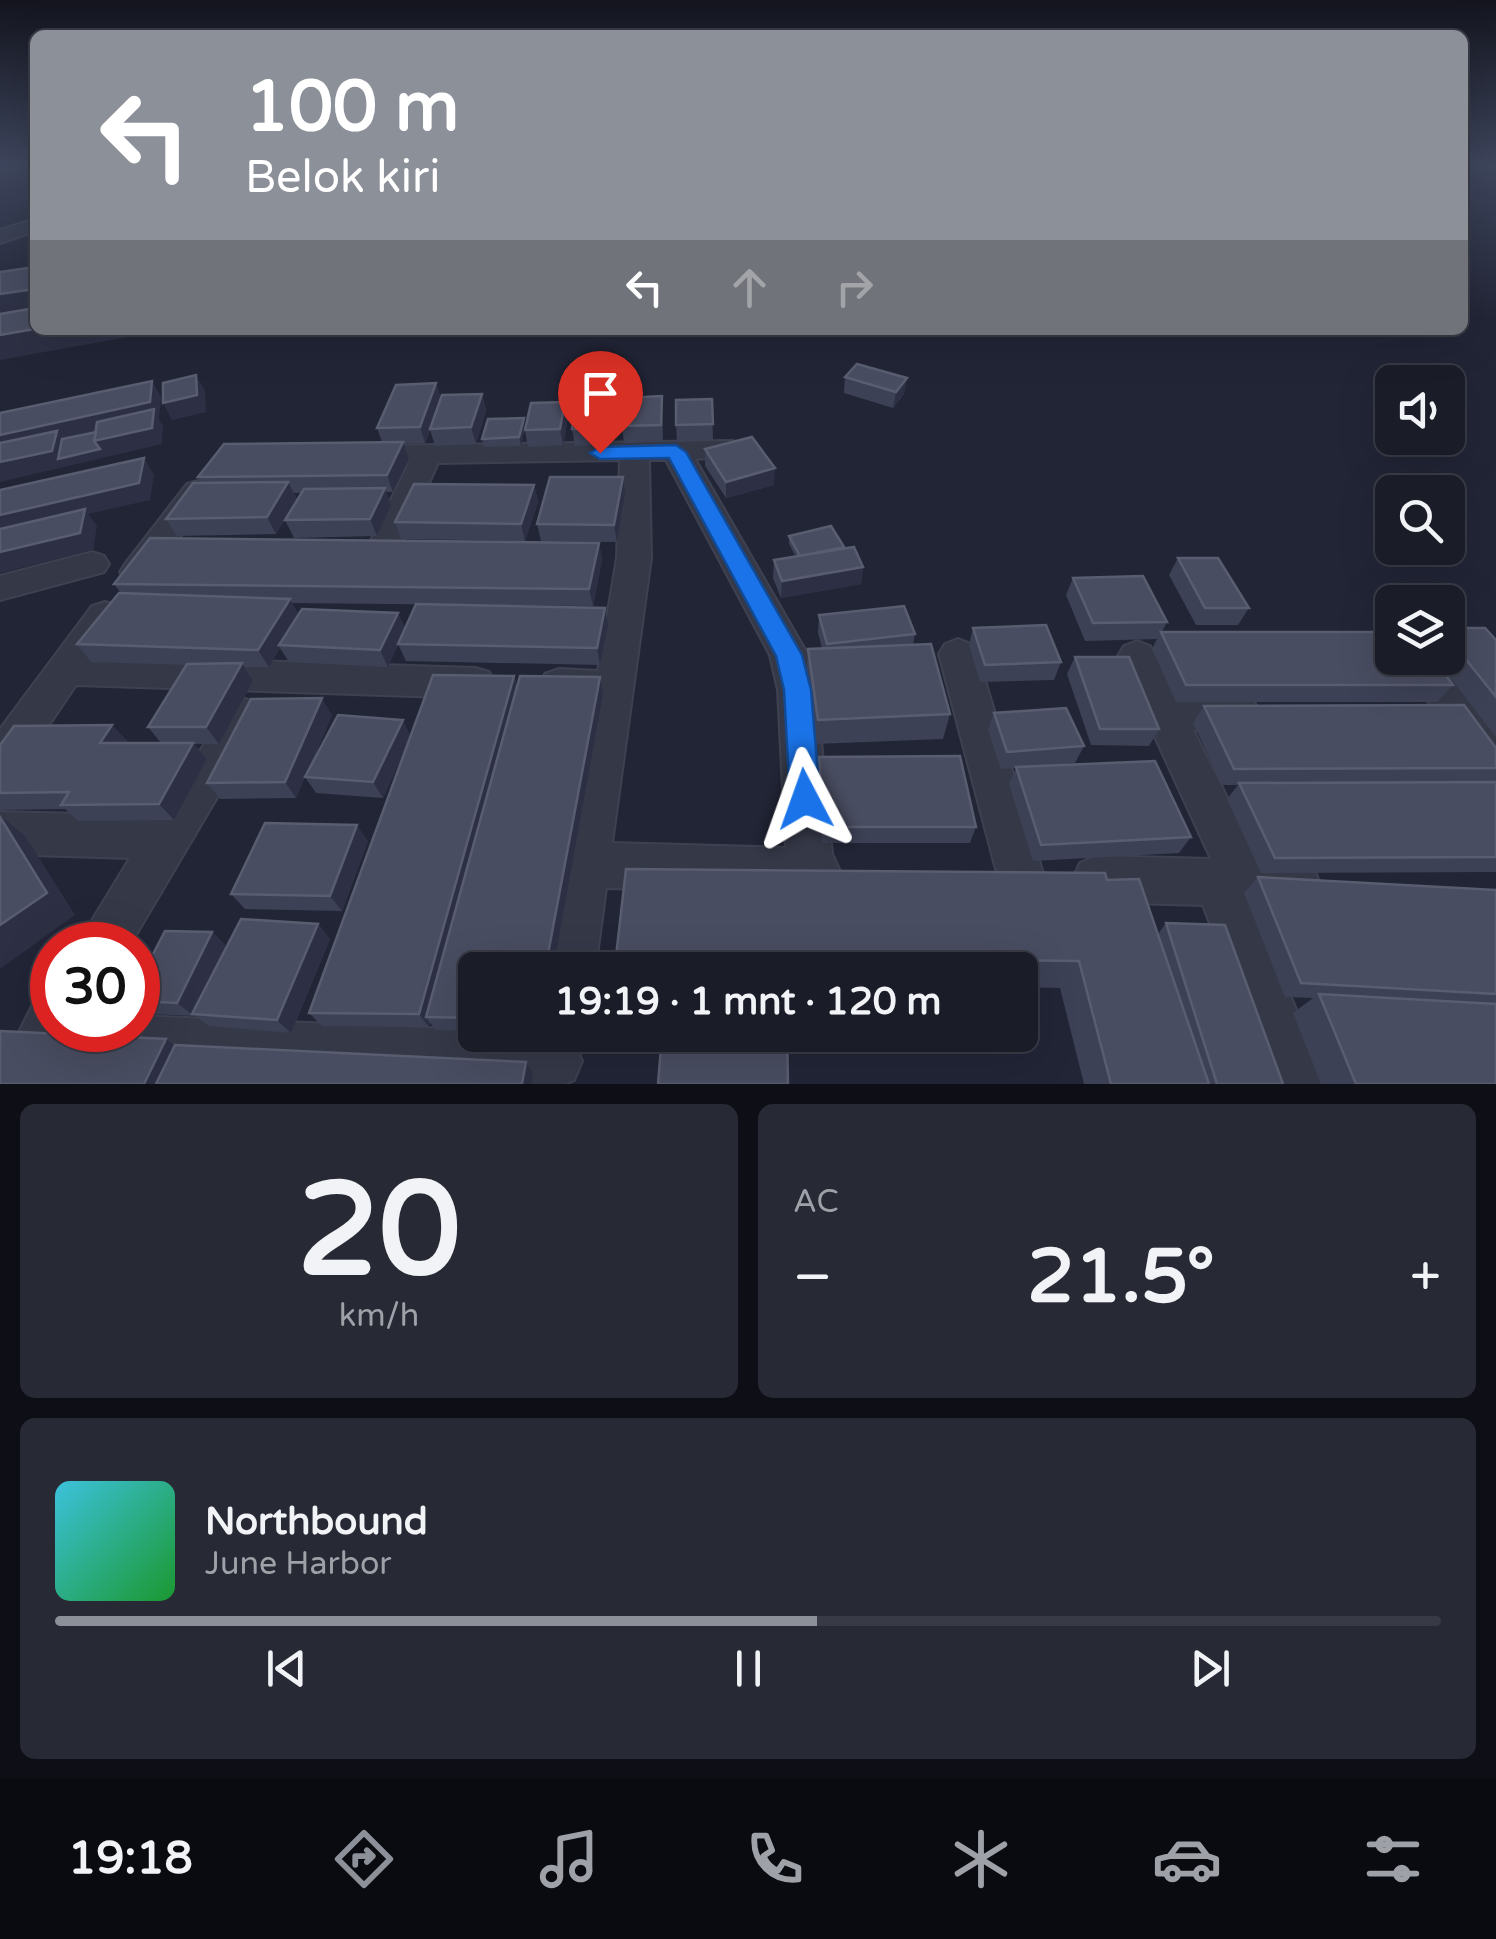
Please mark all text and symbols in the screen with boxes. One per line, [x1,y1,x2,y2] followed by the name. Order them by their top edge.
[245,66,459,150] text: 100 m
[80,70,210,200] icon: left
[245,151,440,205] text: Belok kiri
[617,260,672,315] icon: left
[722,260,777,315] icon: ahead
[827,260,882,315] icon: right
[558,351,643,454] pin
[1375,365,1465,675] map controls
[1375,365,1465,455] button: sound
[573,366,628,421] icon: arrive
[1375,475,1465,565] button: search
[1375,585,1465,675] button: layers
[753,747,857,851] position arrow
[30,922,160,1052] speed limit sign: 30
[555,979,941,1025] text: 19:19 · 1 mnt · 120 m
[297,1154,461,1310] text: 20
[793,1183,839,1221] text: AC
[1027,1232,1215,1322] text: 21.5°
[793,1245,832,1311] text: −
[1410,1245,1441,1311] text: +
[339,1297,419,1335] text: km/h
[205,1499,428,1545] text: Northbound
[205,1545,392,1583] text: June Harbor
[259,1641,314,1696] icon: previous
[721,1641,776,1696] icon: pause
[1183,1641,1238,1696] icon: next
[329,1824,399,1894] icon: directions
[534,1824,604,1894] icon: music
[740,1824,810,1894] icon: phone
[946,1824,1016,1894] icon: climate
[1152,1824,1222,1894] icon: car
[1358,1824,1428,1894] icon: filters
[68,1832,193,1886] text: 19:18

